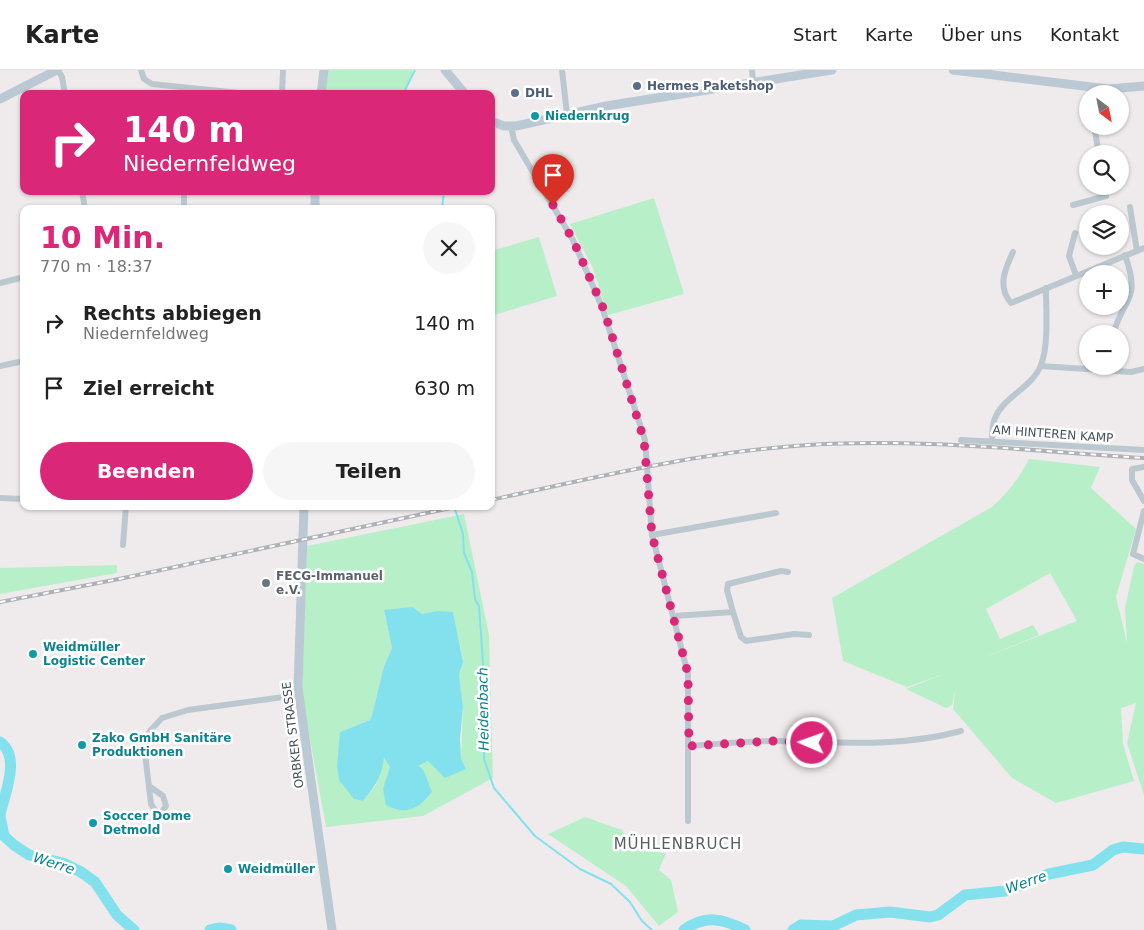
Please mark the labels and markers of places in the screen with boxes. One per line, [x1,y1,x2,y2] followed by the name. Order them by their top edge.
[647,79,774,93] place label: Hermes Paketshop
[631,80,643,92] marker: Hermes Paketshop
[525,86,553,100] place label: DHL
[509,87,521,99] marker: DHL
[545,109,630,123] place label: Niedernkrug
[529,110,541,122] marker: Niedernkrug
[532,154,574,205] pin
[276,569,383,597] place label: FECG-Immanuel e.V.
[260,577,272,589] marker: FECG-Immanuel e.V.
[43,640,145,668] place label: Weidmüller Logistic Center
[27,648,39,660] marker: Weidmüller Logistic Center
[92,731,231,759] place label: Zako GmbH Sanitäre Produktionen
[76,739,88,751] marker: Zako GmbH Sanitäre Produktionen
[103,809,191,837] place label: Soccer Dome Detmold
[87,817,99,829] marker: Soccer Dome Detmold
[238,862,315,876] place label: Weidmüller
[222,863,234,875] marker: Weidmüller

